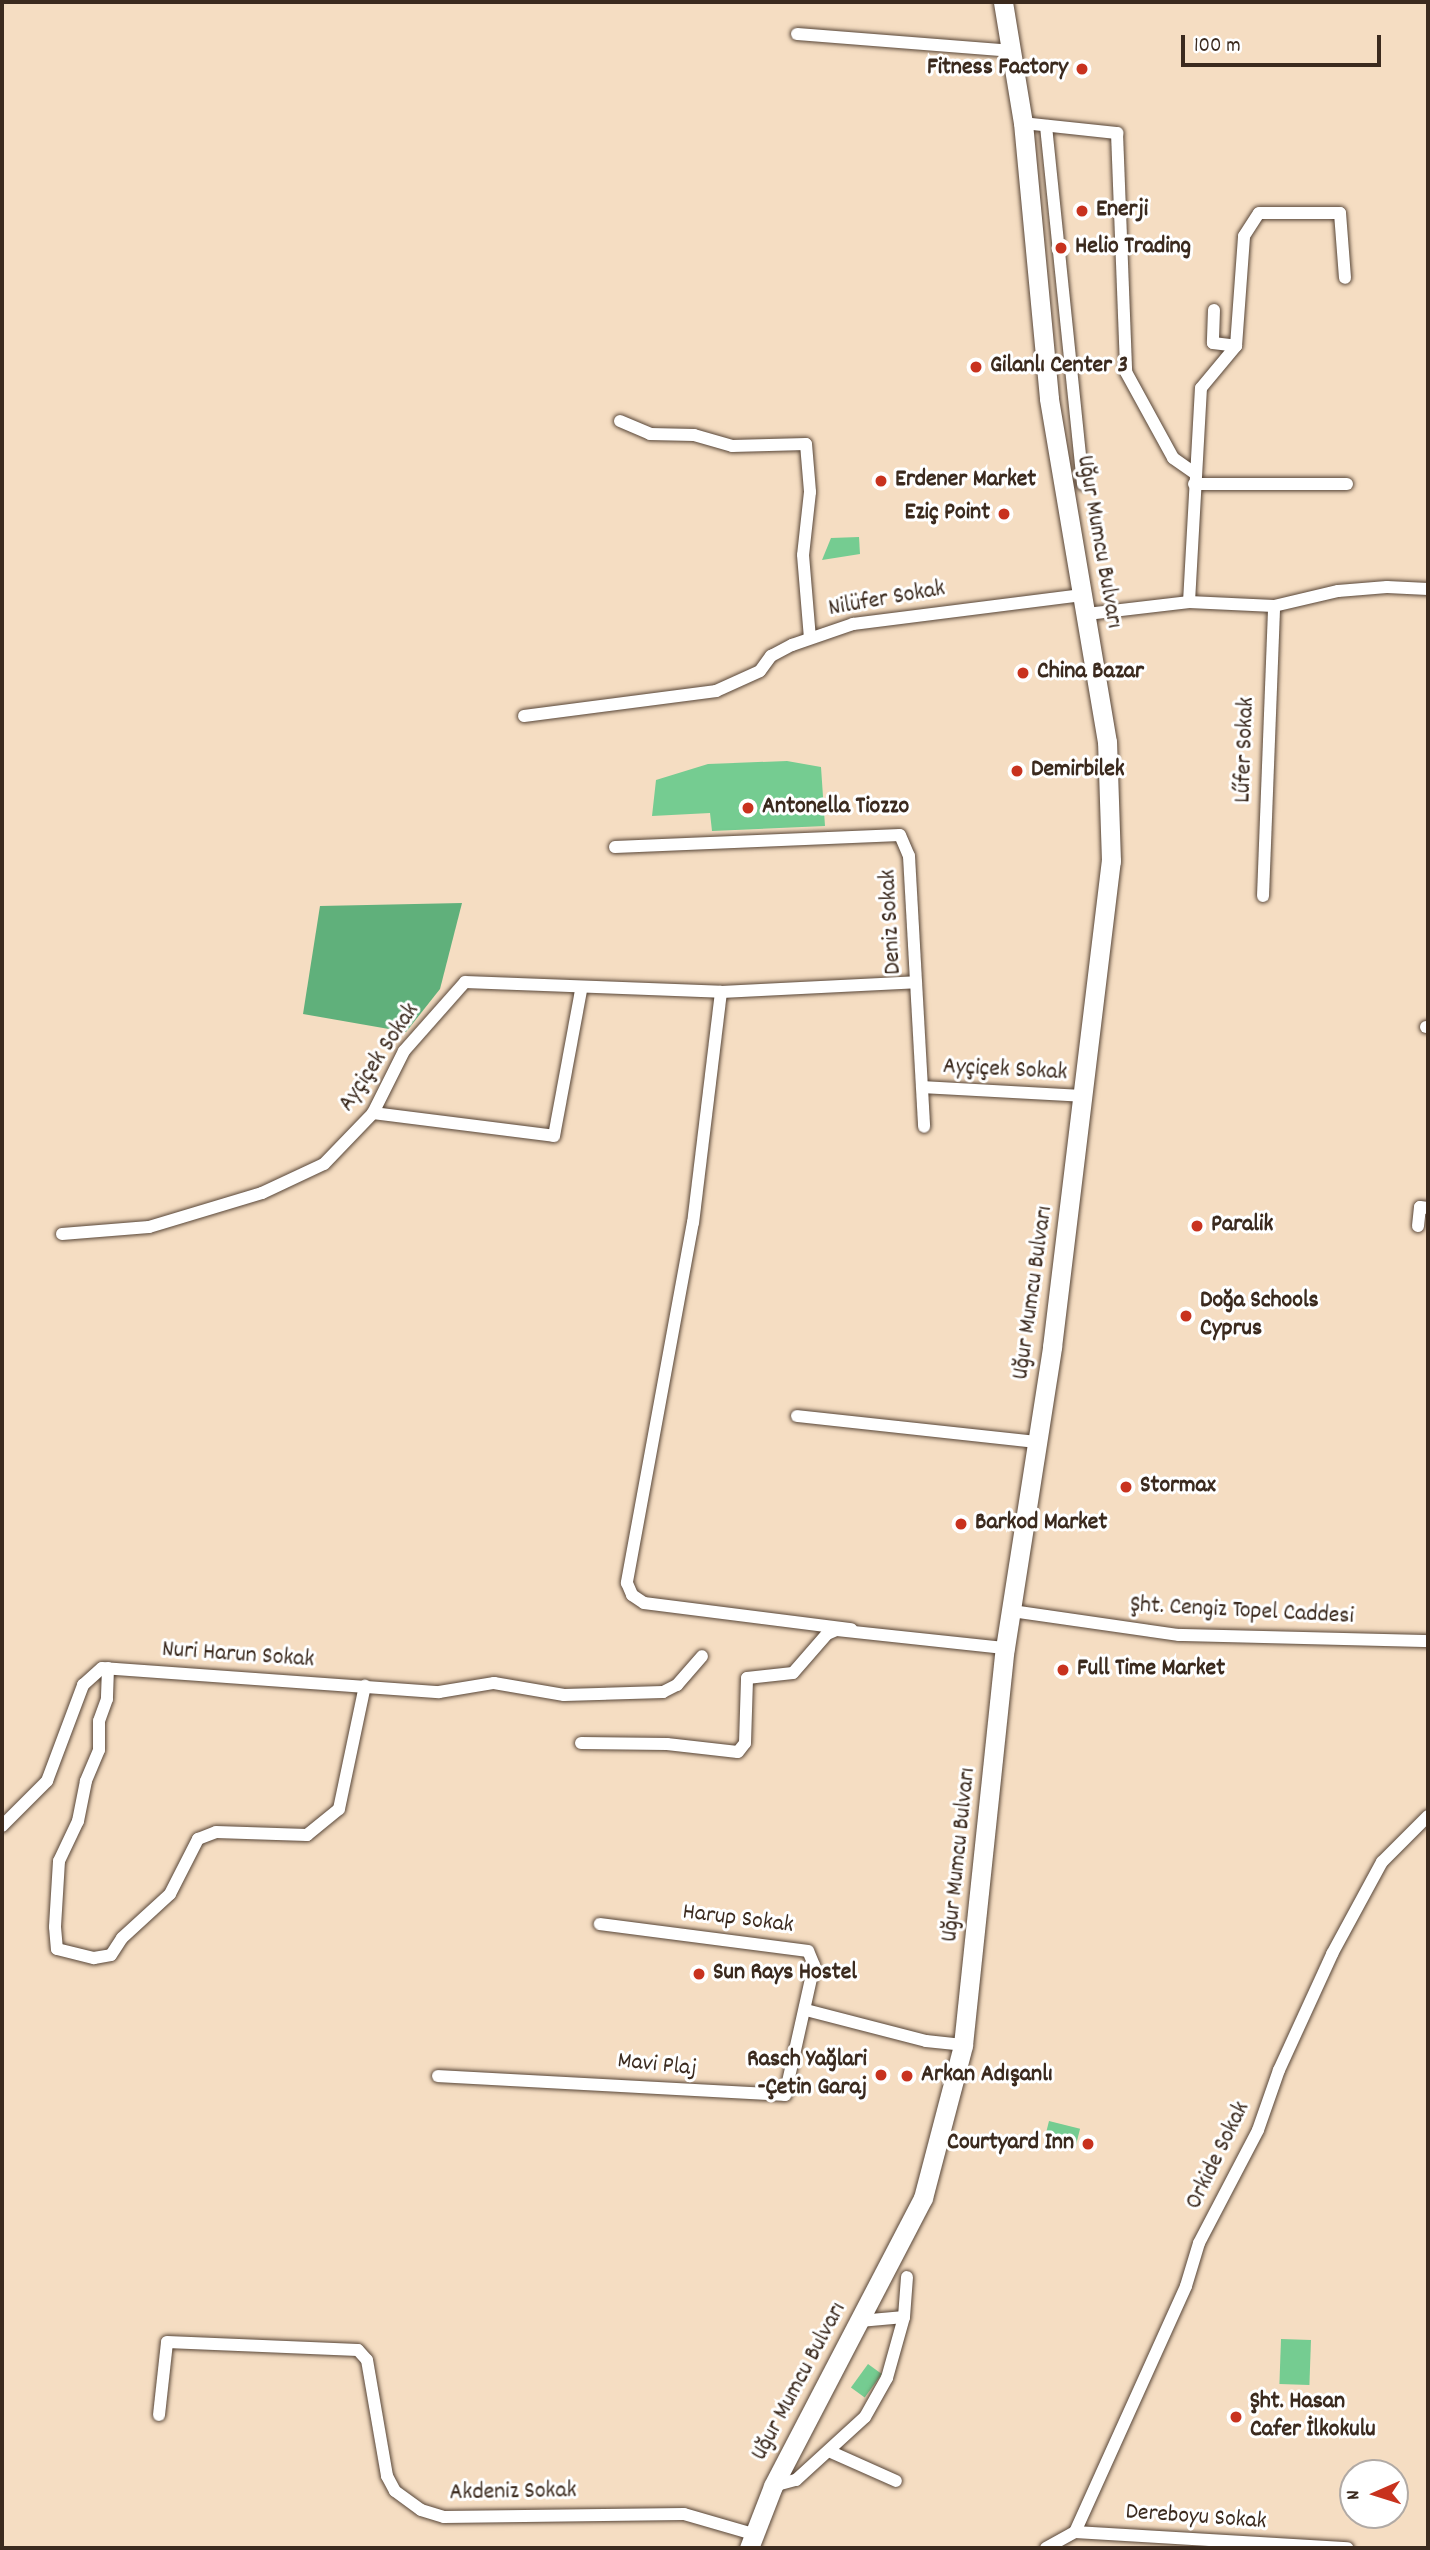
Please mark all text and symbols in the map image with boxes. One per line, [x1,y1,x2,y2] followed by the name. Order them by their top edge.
[1185,21,1384,65] scale bar
[1194,32,1241,62] text: 100 m
[927,55,1068,83] place label: Fitness Factory
[1074,61,1090,77] marker: Fitness Factory
[1096,197,1148,225] place label: Enerji
[1074,203,1090,219] marker: Enerji
[1075,234,1191,262] place label: Helio Trading
[1053,240,1069,256] marker: Helio Trading
[990,353,1128,381] place label: Gilanlı Center 3
[968,359,984,375] marker: Gilanlı Center 3
[1069,453,1127,631] street label: Uğur Mumcu Bulvarı
[895,467,1036,495] place label: Erdener Market
[873,473,889,489] marker: Erdener Market
[905,500,990,528] place label: Eziç Point
[996,506,1012,522] marker: Eziç Point
[826,576,948,624] street label: Nilüfer Sokak
[1037,659,1144,687] place label: China Bazar
[1015,665,1031,681] marker: China Bazar
[1230,697,1262,803] street label: Lűfer Sokak
[1031,757,1125,785] place label: Demirbilek
[1009,763,1025,779] marker: Demirbilek
[762,794,909,822] place label: Antonella Tiozzo
[740,800,756,816] marker: Antonella Tiozzo
[875,869,909,975] street label: Deniz Sokak
[333,998,427,1118] street label: Ayçiçek Sokak
[942,1053,1068,1089] street label: Ayçiçek Sokak
[1008,1204,1060,1382] street label: Uğur Mumcu Bulvarı
[1211,1212,1273,1240] place label: Paralik
[1189,1218,1205,1234] marker: Paralik
[1200,1288,1319,1344] place label: Doğa Schools Cyprus
[1178,1308,1194,1324] marker: Doğa Schools Cyprus
[1140,1473,1216,1501] place label: Stormax
[1118,1479,1134,1495] marker: Stormax
[975,1510,1107,1538] place label: Barkod Market
[953,1516,969,1532] marker: Barkod Market
[1129,1592,1355,1632] street label: Şht. Cengiz Topel Caddesi
[161,1636,315,1676] street label: Nuri Harun Sokak
[1077,1656,1225,1684] place label: Full Time Market
[1055,1662,1071,1678] marker: Full Time Market
[937,1766,983,1944] street label: Uğur Mumcu Bulvarı
[681,1899,795,1941] street label: Harup Sokak
[713,1960,857,1988] place label: Sun Rays Hostel
[691,1966,707,1982] marker: Sun Rays Hostel
[747,2047,867,2103] place label: Rasch Yağlari -Çetin Garaj
[616,2048,698,2084] street label: Mavi Plaj
[921,2062,1052,2090] place label: Arkan Adışanlı
[873,2067,889,2083] marker: Rasch Yağlari -Çetin Garaj
[899,2068,915,2084] marker: Arkan Adışanlı
[1181,2097,1257,2215] street label: Orkide Sokak
[947,2130,1074,2158] place label: Courtyard Inn
[1080,2136,1096,2152] marker: Courtyard Inn
[746,2298,854,2466] street label: Uğur Mumcu Bulvarı
[1250,2389,1376,2445] place label: Şht. Hasan Cafer İlkokulu
[1228,2409,1244,2425] marker: Şht. Hasan Cafer İlkokulu
[1339,2459,1409,2529] north arrow
[449,2477,577,2509] street label: Akdeniz Sokak
[1341,2490,1368,2500] text: N
[1125,2499,1267,2537] street label: Dereboyu Sokak

